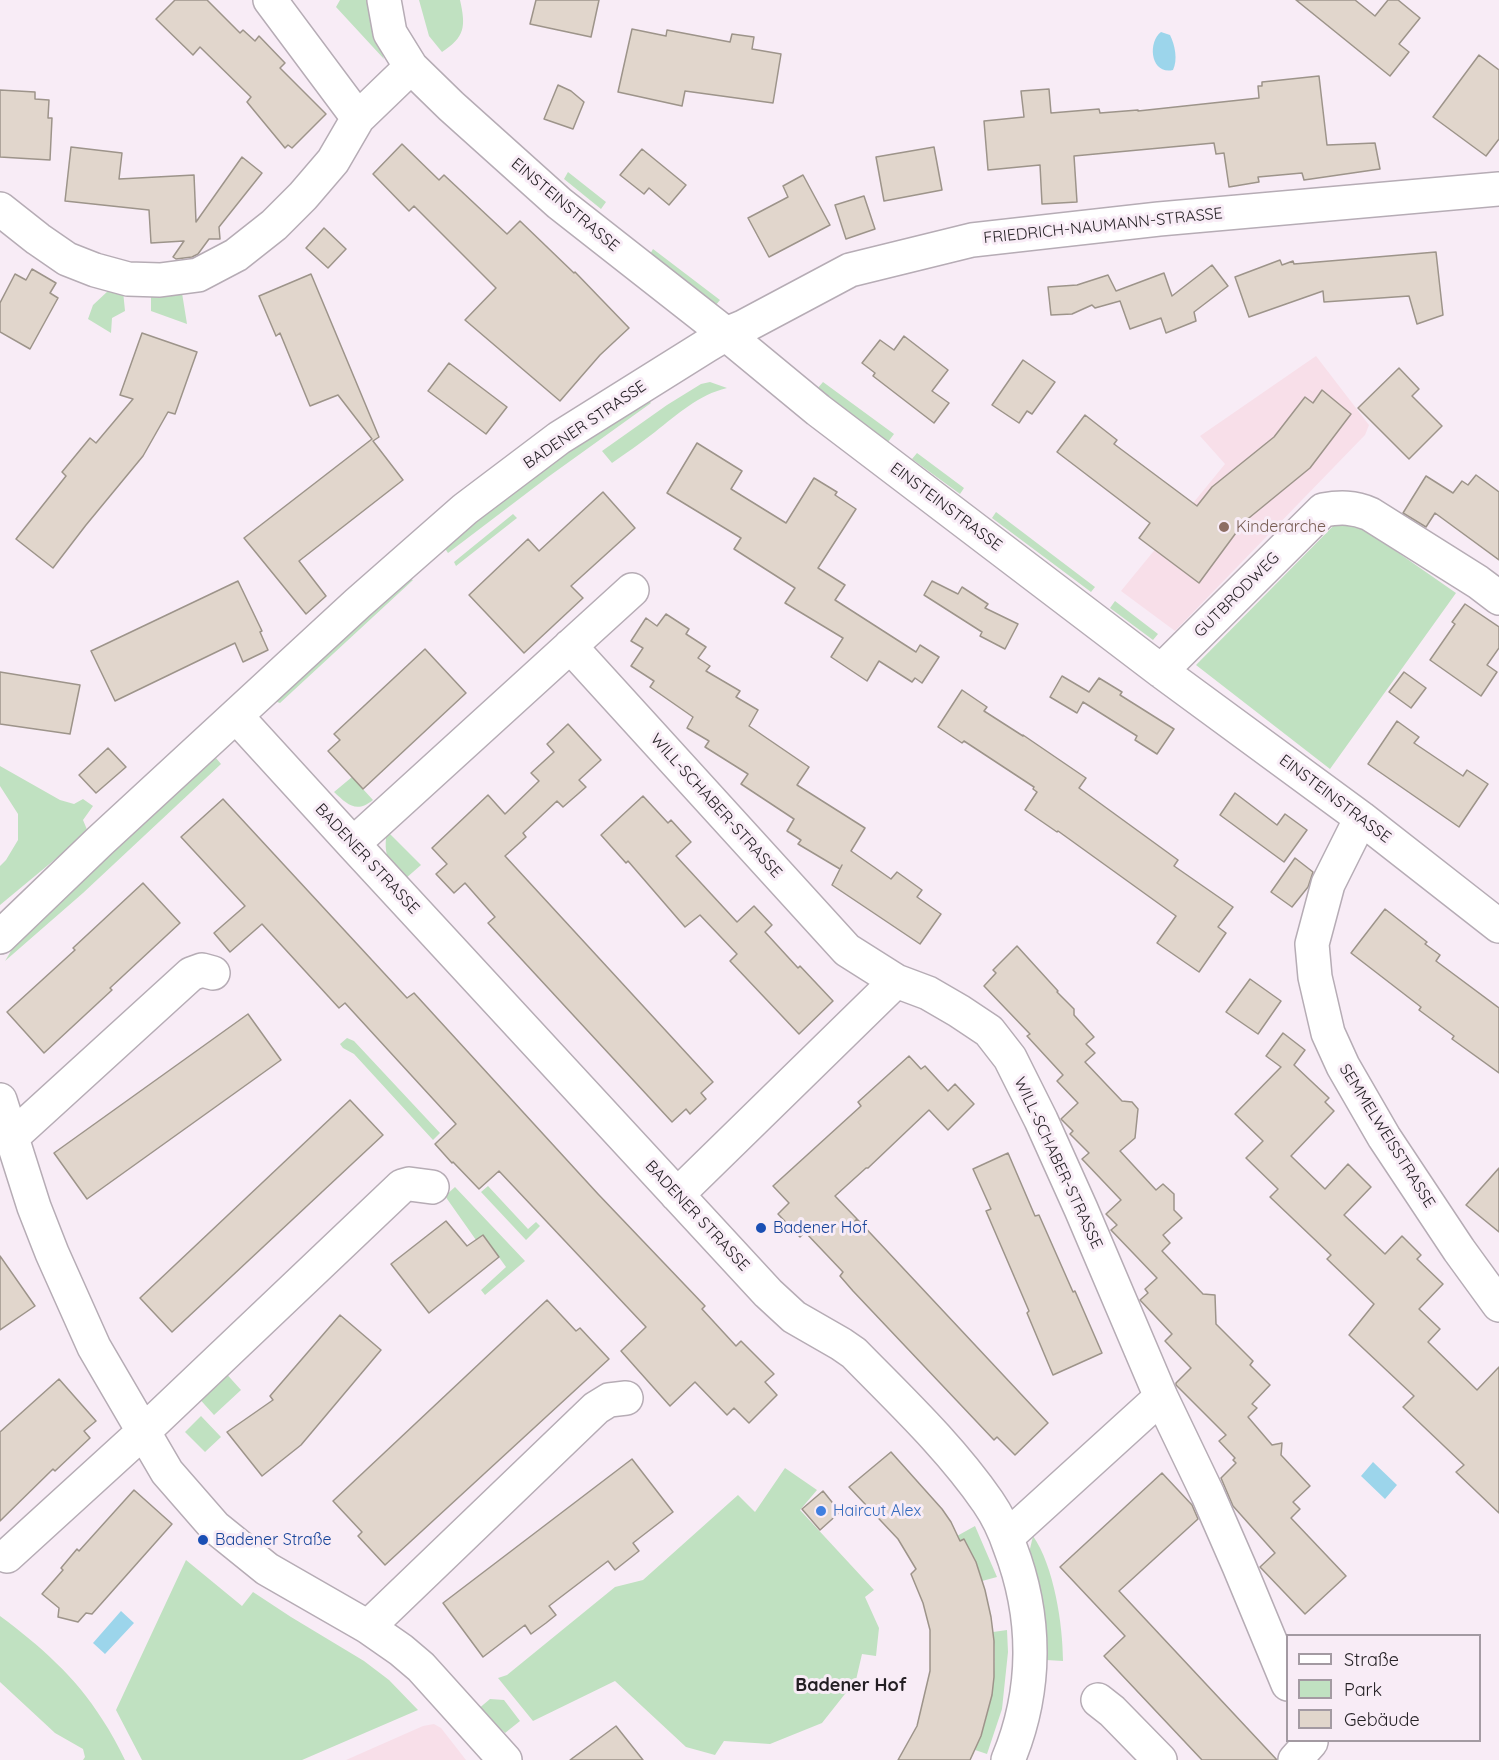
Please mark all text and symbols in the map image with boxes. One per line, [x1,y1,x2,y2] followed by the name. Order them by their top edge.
[507,154,623,256] street label: EINSTEINSTRASSE
[982,204,1224,248] street label: FRIEDRICH-NAUMANN-STRASSE
[520,377,650,473] street label: BADENER STRASSE
[886,459,1006,555] street label: EINSTEINSTRASSE
[1236,517,1326,537] place label: Kinderarche
[1217,520,1231,534] marker: Kinderarche
[1190,548,1284,642] street label: GUTBRODWEG
[646,730,786,882] street label: WILL-SCHABER-STRASSE
[1275,751,1395,847] street label: EINSTEINSTRASSE
[311,800,423,918] street label: BADENER STRASSE
[1335,1061,1439,1211] street label: SEMMELWEISSTRASSE
[1010,1074,1106,1252] street label: WILL-SCHABER-STRASSE
[641,1157,753,1275] street label: BADENER STRASSE
[773,1218,868,1238] place label: Badener Hof
[754,1221,768,1235] marker: Badener Hof
[833,1501,921,1521] place label: Haircut Alex
[814,1504,828,1518] marker: Haircut Alex
[215,1530,331,1550] place label: Badener Straße
[196,1533,210,1547] marker: Badener Straße
[1286,1634,1481,1742] legend
[1344,1648,1399,1671] text: Straße
[795,1675,907,1697] district label: Badener Hof
[1344,1678,1382,1701] text: Park
[1344,1708,1420,1731] text: Gebäude

